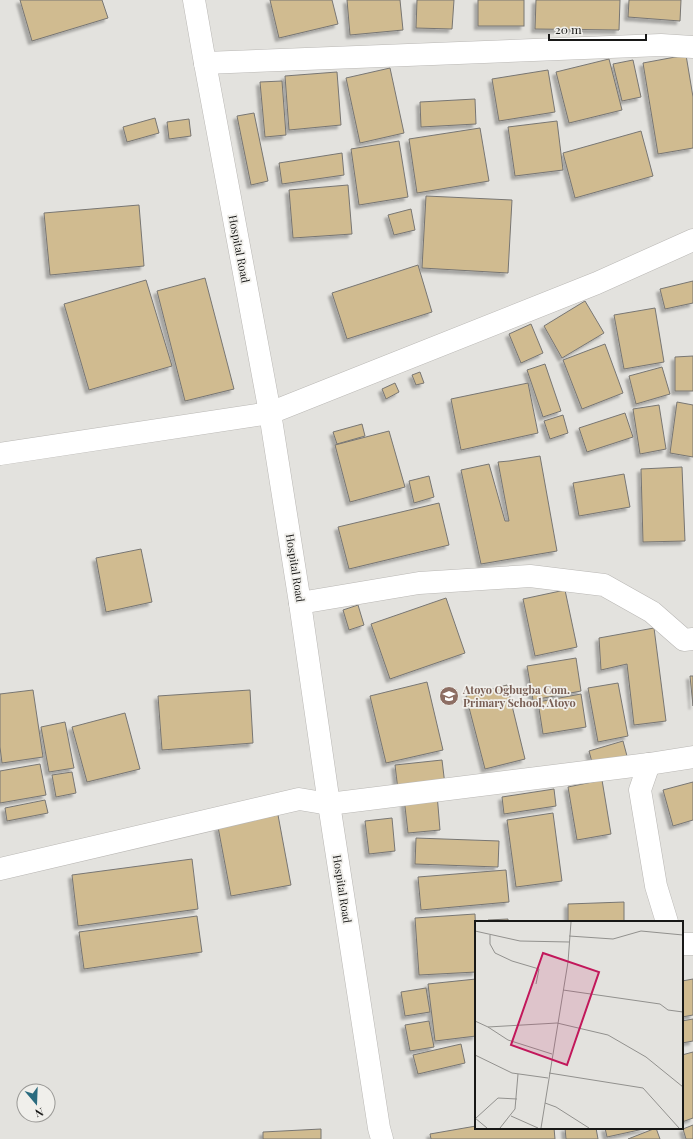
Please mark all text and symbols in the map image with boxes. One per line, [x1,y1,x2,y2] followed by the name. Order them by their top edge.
[549,16,646,42] scale bar
[555,21,582,37] text: 20 m
[226,214,254,285] street label: Hospital Road
[283,533,308,604] street label: Hospital Road
[462,682,576,710] place label: Atoyo Ogbugba Com. Primary School, Atoyo
[438,685,460,707] school or university icon: Atoyo Ogbugba Com. Primary School, Atoyo
[330,854,355,925] street label: Hospital Road
[475,921,683,1129] inset map
[16,1083,56,1123] north arrow
[33,1105,46,1121] text: N

